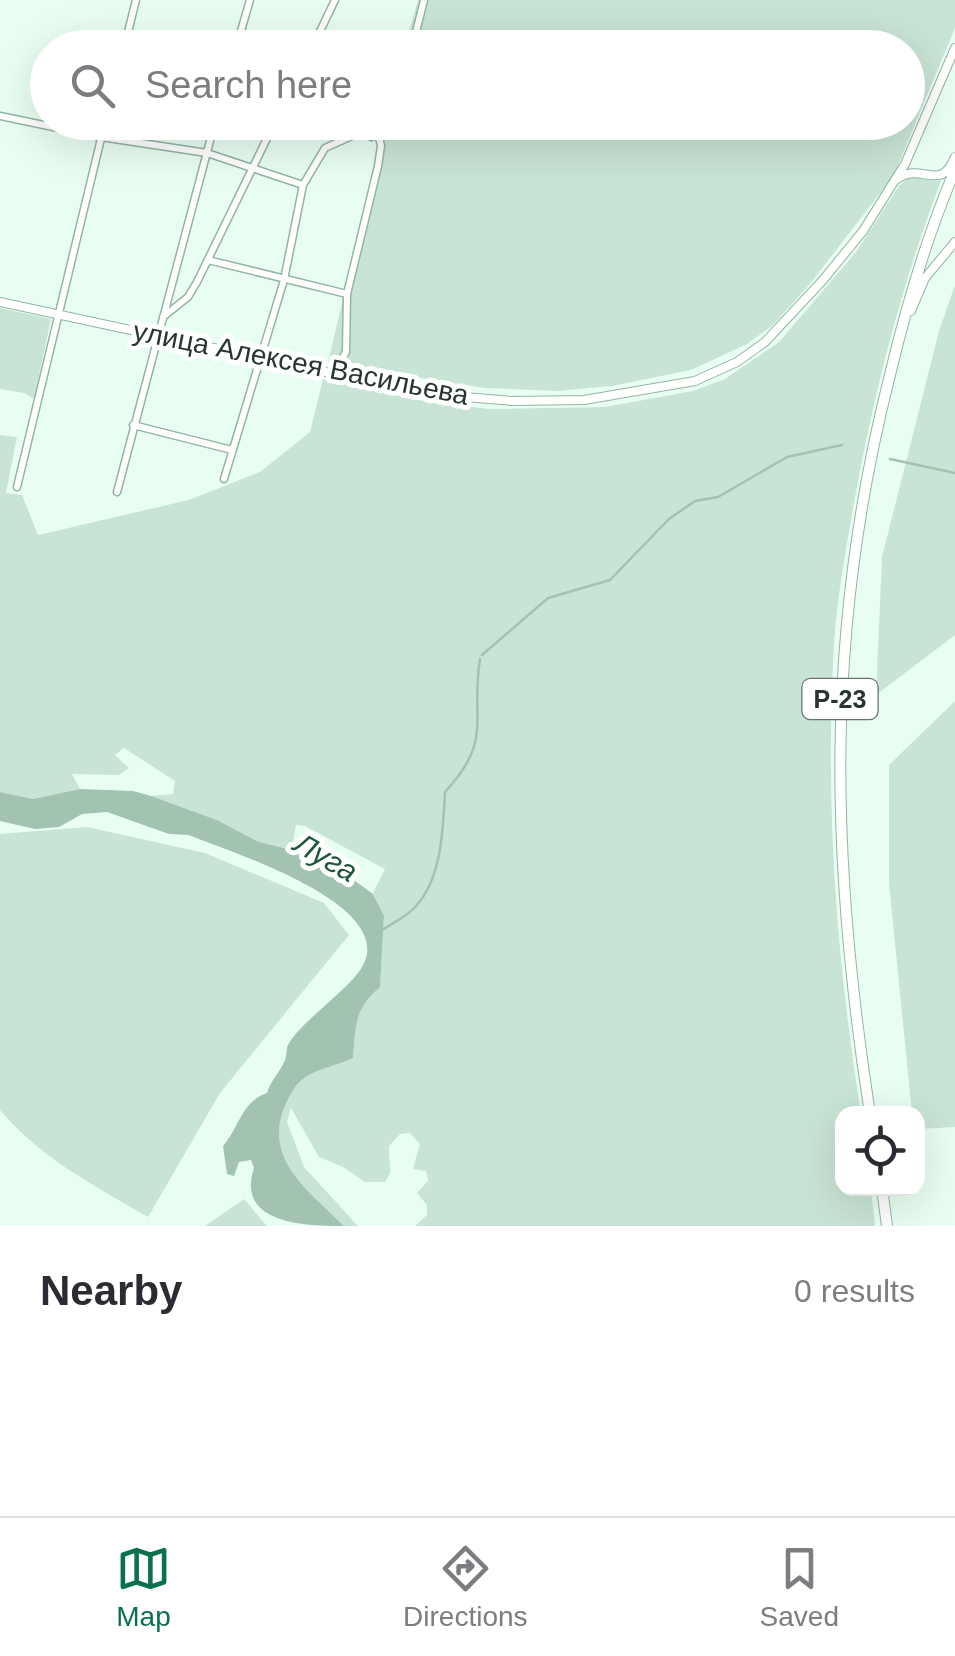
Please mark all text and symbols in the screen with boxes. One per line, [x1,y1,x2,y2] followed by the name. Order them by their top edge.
[30,30,925,140] search box
[65,58,120,113] icon: search
[145,64,352,106] text: Search here
[131,315,472,411] street label: улица Алексея Васильева
[802,679,878,719] road number: Р-23
[287,825,363,888] water label: Луга
[835,1106,925,1196] map controls
[835,1106,925,1196] button: locate
[40,1267,182,1314] text: Nearby
[794,1273,915,1309] text: 0 results
[116,1541,171,1633] tab: Map
[403,1541,528,1633] tab: Directions
[760,1541,839,1633] tab: Saved

